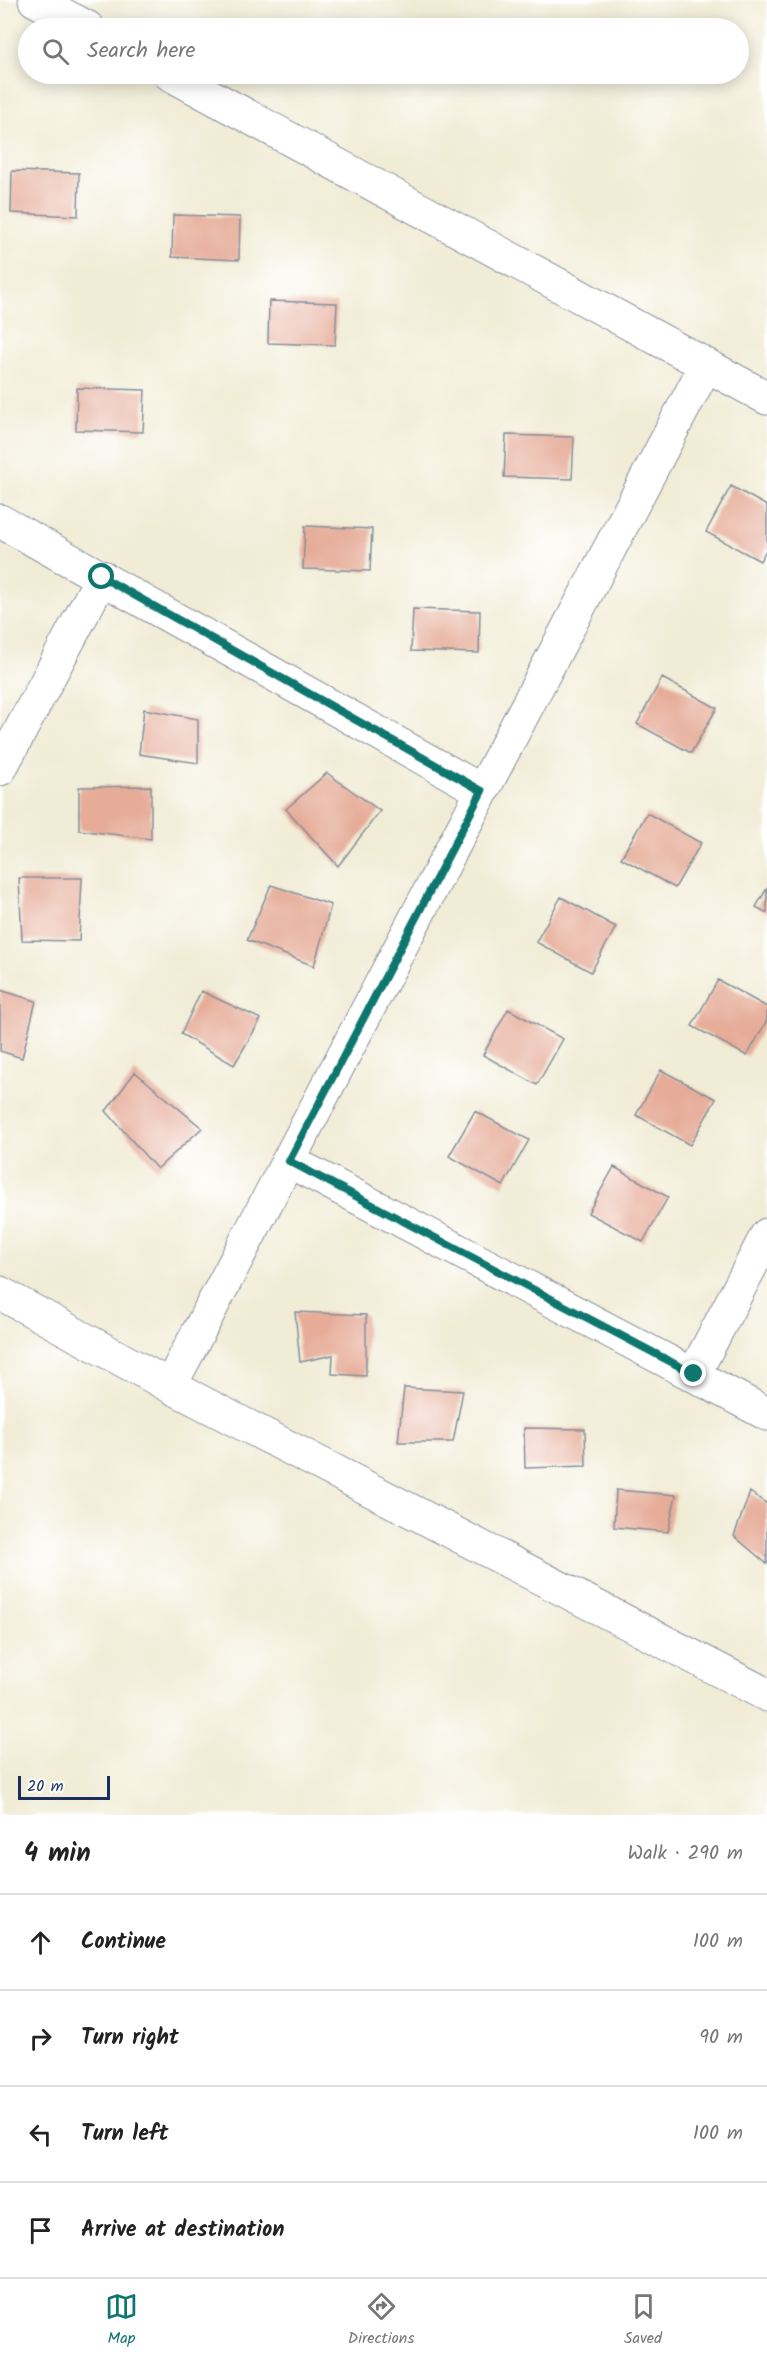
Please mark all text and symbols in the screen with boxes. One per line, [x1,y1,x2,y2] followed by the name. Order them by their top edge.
[18,18,749,84] search box
[87,34,195,69] text: Search here
[39,35,72,68] icon: search
[88,563,114,589] route start
[680,1360,706,1386] route end
[18,1773,110,1800] scale bar
[27,1774,63,1799] text: 20 m
[24,1833,91,1875] text: 4 min
[628,1838,743,1870] text: Walk · 290 m
[81,1925,166,1960] text: Continue
[24,1926,57,1959] icon: ahead
[693,1926,743,1958] text: 100 m
[81,2021,179,2056] text: Turn right
[24,2022,57,2055] icon: right
[699,2022,743,2054] text: 90 m
[81,2117,168,2152] text: Turn left
[24,2118,57,2151] icon: left
[693,2118,743,2150] text: 100 m
[81,2213,284,2248] text: Arrive at destination
[24,2214,57,2247] icon: arrive
[105,2290,138,2351] tab: Map
[348,2290,414,2351] tab: Directions
[624,2290,662,2351] tab: Saved

